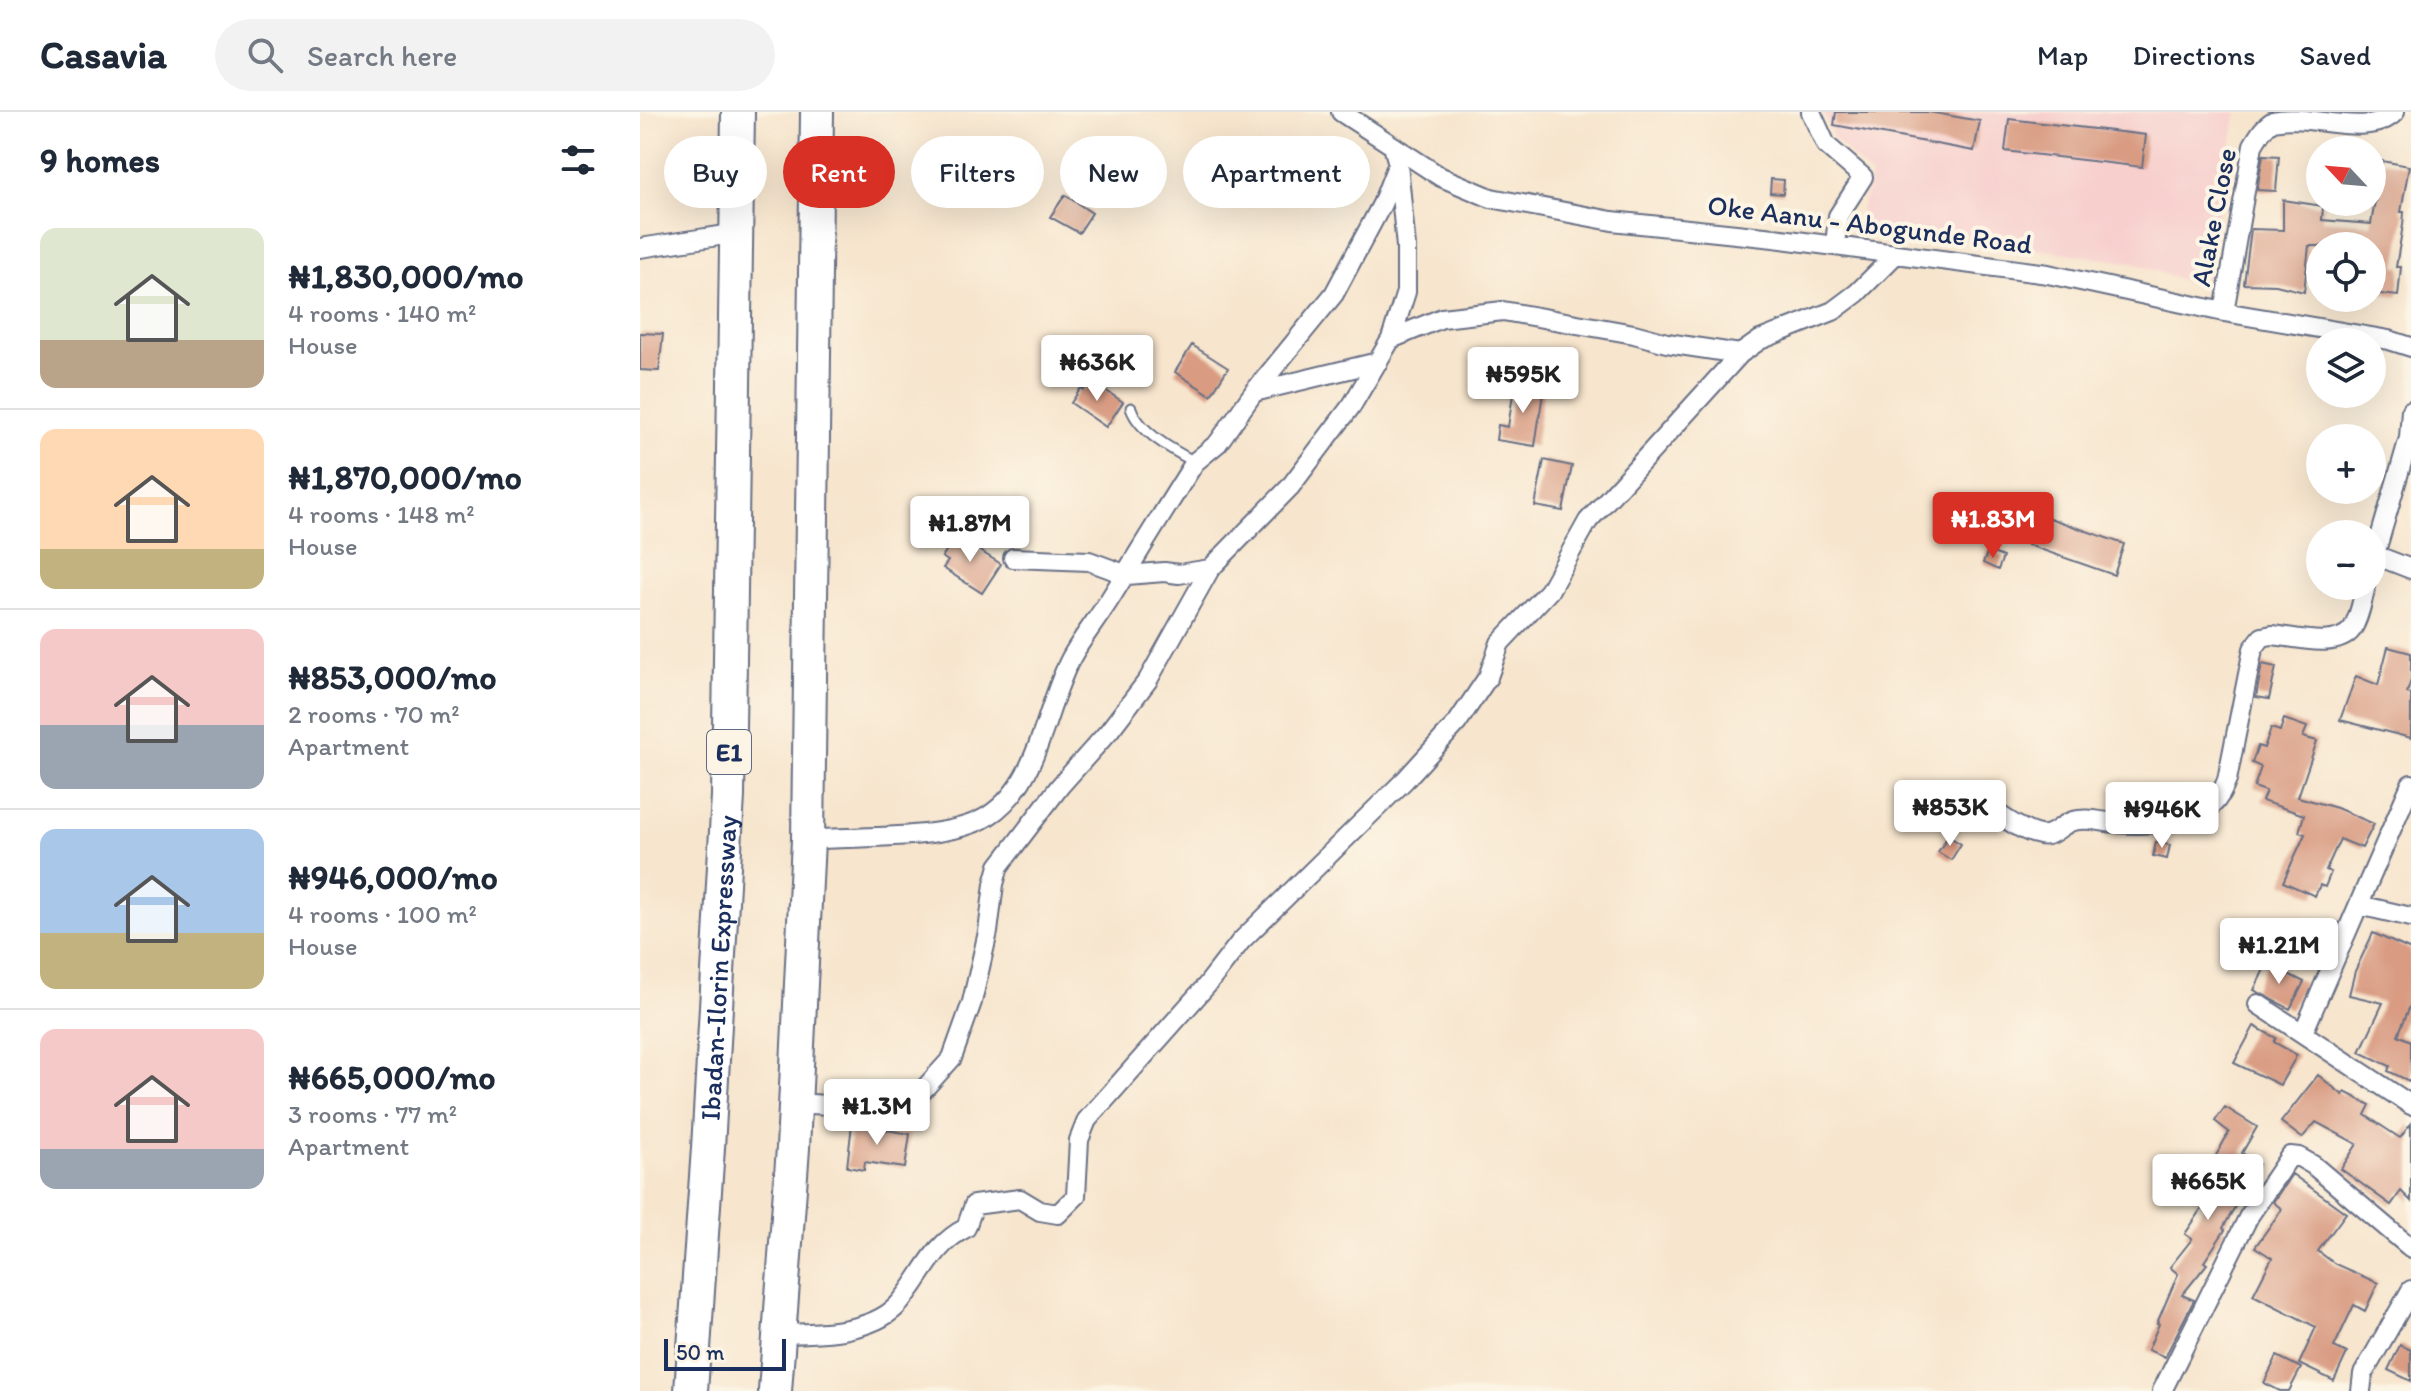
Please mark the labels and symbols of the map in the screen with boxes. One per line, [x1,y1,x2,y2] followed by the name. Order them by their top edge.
[2306,136,2386,216] north arrow
[2183,145,2243,289] street label: Alake Close
[1706,187,2035,261] street label: Oke Aanu - Abogunde Road
[1041,335,1153,403] pin: ₦636K
[1467,347,1579,415] pin: ₦595K
[1928,492,2058,560] pin: ₦1.83M
[905,496,1035,564] pin: ₦1.87M
[707,730,751,774] road number: E1
[1894,780,2006,848] pin: ₦853K
[2106,782,2218,850] pin: ₦946K
[693,814,744,1122] street label: Ibadan-Ilorin Expressway
[2214,918,2344,986] pin: ₦1.21M
[821,1079,933,1147] pin: ₦1.3M
[2152,1154,2264,1222] pin: ₦665K
[664,1335,786,1371] scale bar

